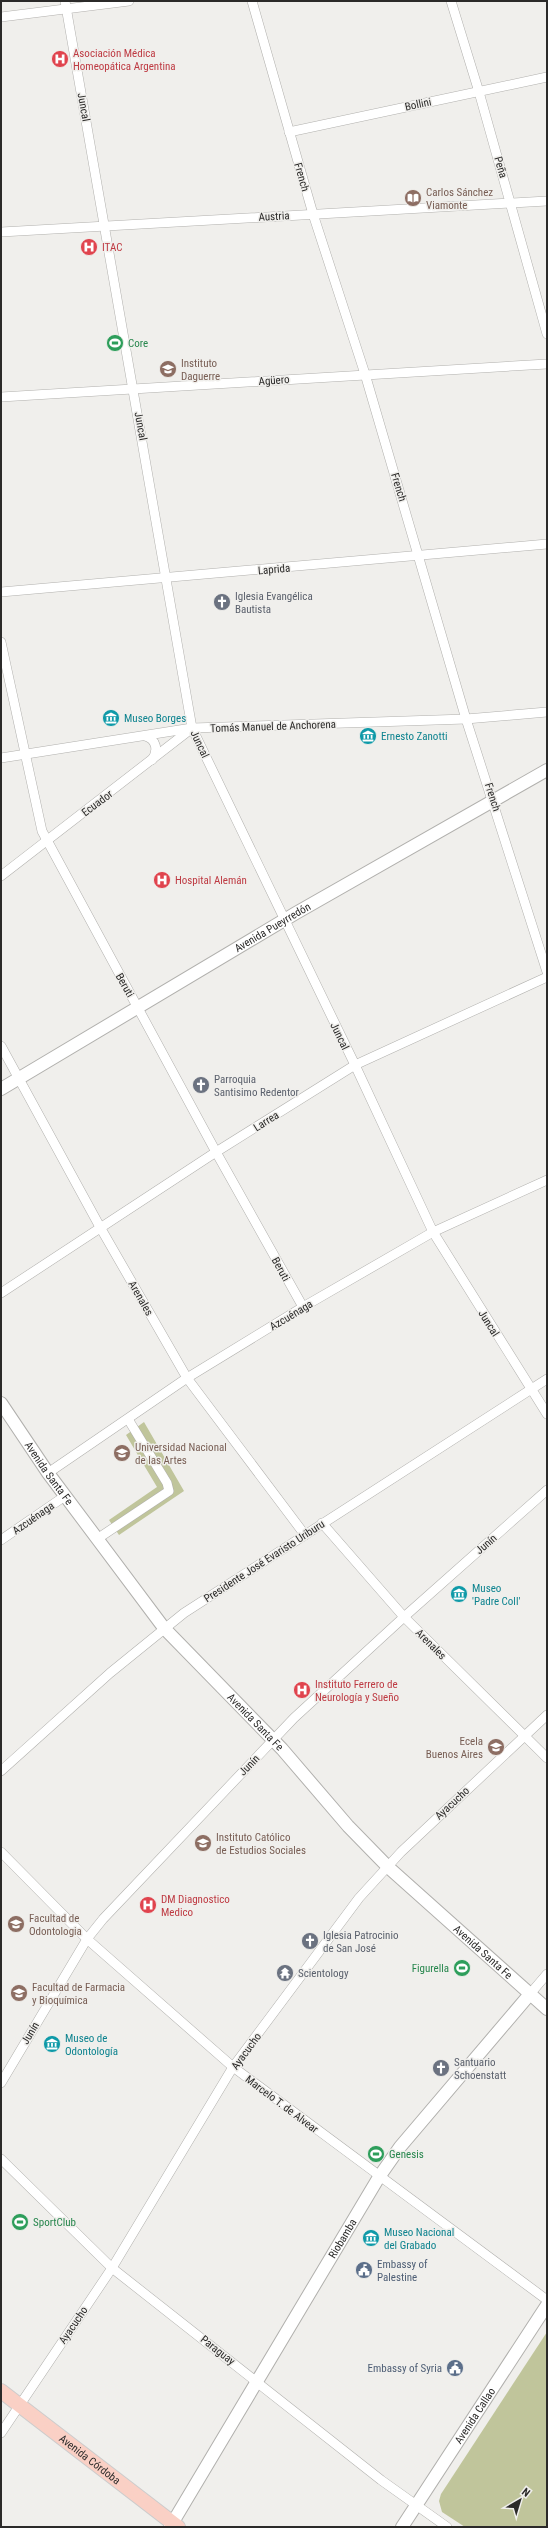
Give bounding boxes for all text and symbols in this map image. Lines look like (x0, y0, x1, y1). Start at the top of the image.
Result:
place label: Asociación Médica Homeopática Argentina (73, 47, 176, 73)
hospital icon: Asociación Médica Homeopática Argentina (50, 49, 70, 69)
street label: Juncal (75, 92, 92, 122)
street label: Bollini (404, 95, 433, 114)
street label: Peña (491, 155, 510, 179)
street label: French (291, 161, 312, 193)
place label: Carlos Sánchez Viamonte (426, 186, 493, 212)
library icon: Carlos Sánchez Viamonte (403, 188, 423, 208)
street label: Austria (258, 209, 290, 224)
hospital icon: ITAC (79, 237, 99, 257)
place label: ITAC (102, 241, 122, 254)
sports icon: Core (105, 333, 125, 353)
place label: Core (128, 337, 148, 350)
place label: Instituto Daguerre (181, 357, 220, 383)
school or university icon: Instituto Daguerre (158, 359, 178, 379)
street label: Agüero (258, 373, 290, 388)
street label: Juncal (132, 411, 149, 441)
street label: French (388, 471, 409, 503)
street label: Laprida (257, 562, 291, 577)
place label: Iglesia Evangélica Bautista (235, 590, 313, 616)
church icon: Iglesia Evangélica Bautista (212, 592, 232, 612)
museum icon: Museo Borges (101, 708, 121, 728)
place label: Museo Borges (124, 712, 186, 725)
street label: Tomás Manuel de Anchorena (210, 718, 336, 735)
museum icon: Ernesto Zanotti (358, 726, 378, 746)
street label: Juncal (188, 728, 212, 760)
place label: Ernesto Zanotti (381, 730, 447, 743)
street label: French (482, 781, 503, 813)
street label: Ecuador (79, 787, 116, 819)
hospital icon: Hospital Alemán (152, 870, 172, 890)
place label: Hospital Alemán (175, 874, 247, 887)
street label: Avenida Pueyrredón (232, 900, 313, 955)
street label: Beruti (113, 971, 137, 1000)
street label: Juncal (327, 1020, 352, 1052)
place label: Parroquia Santisimo Redentor (214, 1073, 300, 1099)
church icon: Parroquia Santisimo Redentor (191, 1075, 211, 1095)
street label: Larrea (251, 1109, 281, 1134)
street label: Beruti (269, 1255, 292, 1284)
street label: Arenales (125, 1279, 156, 1318)
street label: Azcuénaga (267, 1297, 315, 1333)
street label: Juncal (475, 1308, 502, 1339)
street label: Avenida Santa Fe (22, 1439, 76, 1508)
place label: Universidad Nacional de las Artes (135, 1441, 227, 1467)
school or university icon: Universidad Nacional de las Artes (112, 1443, 132, 1463)
street label: Azcuénaga (10, 1499, 57, 1537)
street label: Presidente José Evaristo Uriburu (202, 1518, 327, 1605)
street label: Junín (473, 1532, 500, 1557)
place label: Museo 'Padre Coll' (472, 1582, 520, 1608)
museum icon: Museo 'Padre Coll' (449, 1584, 469, 1604)
street label: Arenales (413, 1626, 449, 1662)
place label: Instituto Ferrero de Neurología y Sueño (315, 1678, 400, 1704)
hospital icon: Instituto Ferrero de Neurología y Sueño (292, 1680, 312, 1700)
street label: Avenida Santa Fe (224, 1691, 286, 1753)
place label: Ecela Buenos Aires (426, 1735, 483, 1761)
school or university icon: Ecela Buenos Aires (486, 1737, 506, 1757)
street label: Junín (236, 1752, 262, 1778)
street label: Ayacucho (432, 1784, 473, 1823)
place label: Instituto Católico de Estudios Sociales (216, 1831, 306, 1857)
school or university icon: Instituto Católico de Estudios Sociales (193, 1833, 213, 1853)
place label: DM Diagnostico Medico (161, 1893, 230, 1919)
hospital icon: DM Diagnostico Medico (138, 1895, 158, 1915)
place label: Facultad de Odontologia (29, 1912, 82, 1938)
school or university icon: Facultad de Odontologia (6, 1914, 26, 1934)
street label: Avenida Santa Fe (450, 1922, 515, 1982)
place label: Iglesia Patrocinio de San José (323, 1929, 399, 1955)
church icon: Iglesia Patrocinio de San José (300, 1931, 320, 1951)
sports icon: Figurella (452, 1958, 472, 1978)
place label: Figurella (412, 1962, 449, 1975)
temple icon: Scientology (275, 1963, 295, 1983)
place label: Scientology (298, 1967, 349, 1980)
place label: Facultad de Farmacia y Bioquímica (32, 1981, 125, 2007)
school or university icon: Facultad de Farmacia y Bioquímica (9, 1983, 29, 2003)
street label: Junín (19, 2020, 42, 2047)
street label: Ayacucho (229, 2030, 264, 2072)
place label: Museo de Odontología (65, 2032, 118, 2058)
museum icon: Museo de Odontología (42, 2034, 62, 2054)
place label: Santuario Schoenstatt (454, 2056, 506, 2082)
church icon: Santuario Schoenstatt (431, 2058, 451, 2078)
street label: Marcelo T. de Alvear (243, 2073, 321, 2136)
sports icon: Genesis (366, 2144, 386, 2164)
place label: Genesis (389, 2148, 424, 2161)
sports icon: SportClub (10, 2212, 30, 2232)
place label: SportClub (33, 2216, 76, 2229)
street label: Riobamba (326, 2217, 359, 2261)
place label: Museo Nacional del Grabado (384, 2226, 454, 2252)
museum icon: Museo Nacional del Grabado (361, 2228, 381, 2248)
place label: Embassy of Palestine (377, 2258, 428, 2284)
public building icon: Embassy of Palestine (354, 2260, 374, 2280)
street label: Ayacucho (56, 2304, 91, 2346)
street label: Paraguay (198, 2333, 238, 2368)
public building icon: Embassy of Syria (445, 2358, 465, 2378)
place label: Embassy of Syria (367, 2362, 442, 2375)
street label: Avenida Callao (452, 2385, 498, 2446)
street label: Avenida Córdoba (56, 2432, 123, 2487)
north arrow (500, 2480, 540, 2520)
text: N (519, 2485, 533, 2500)

